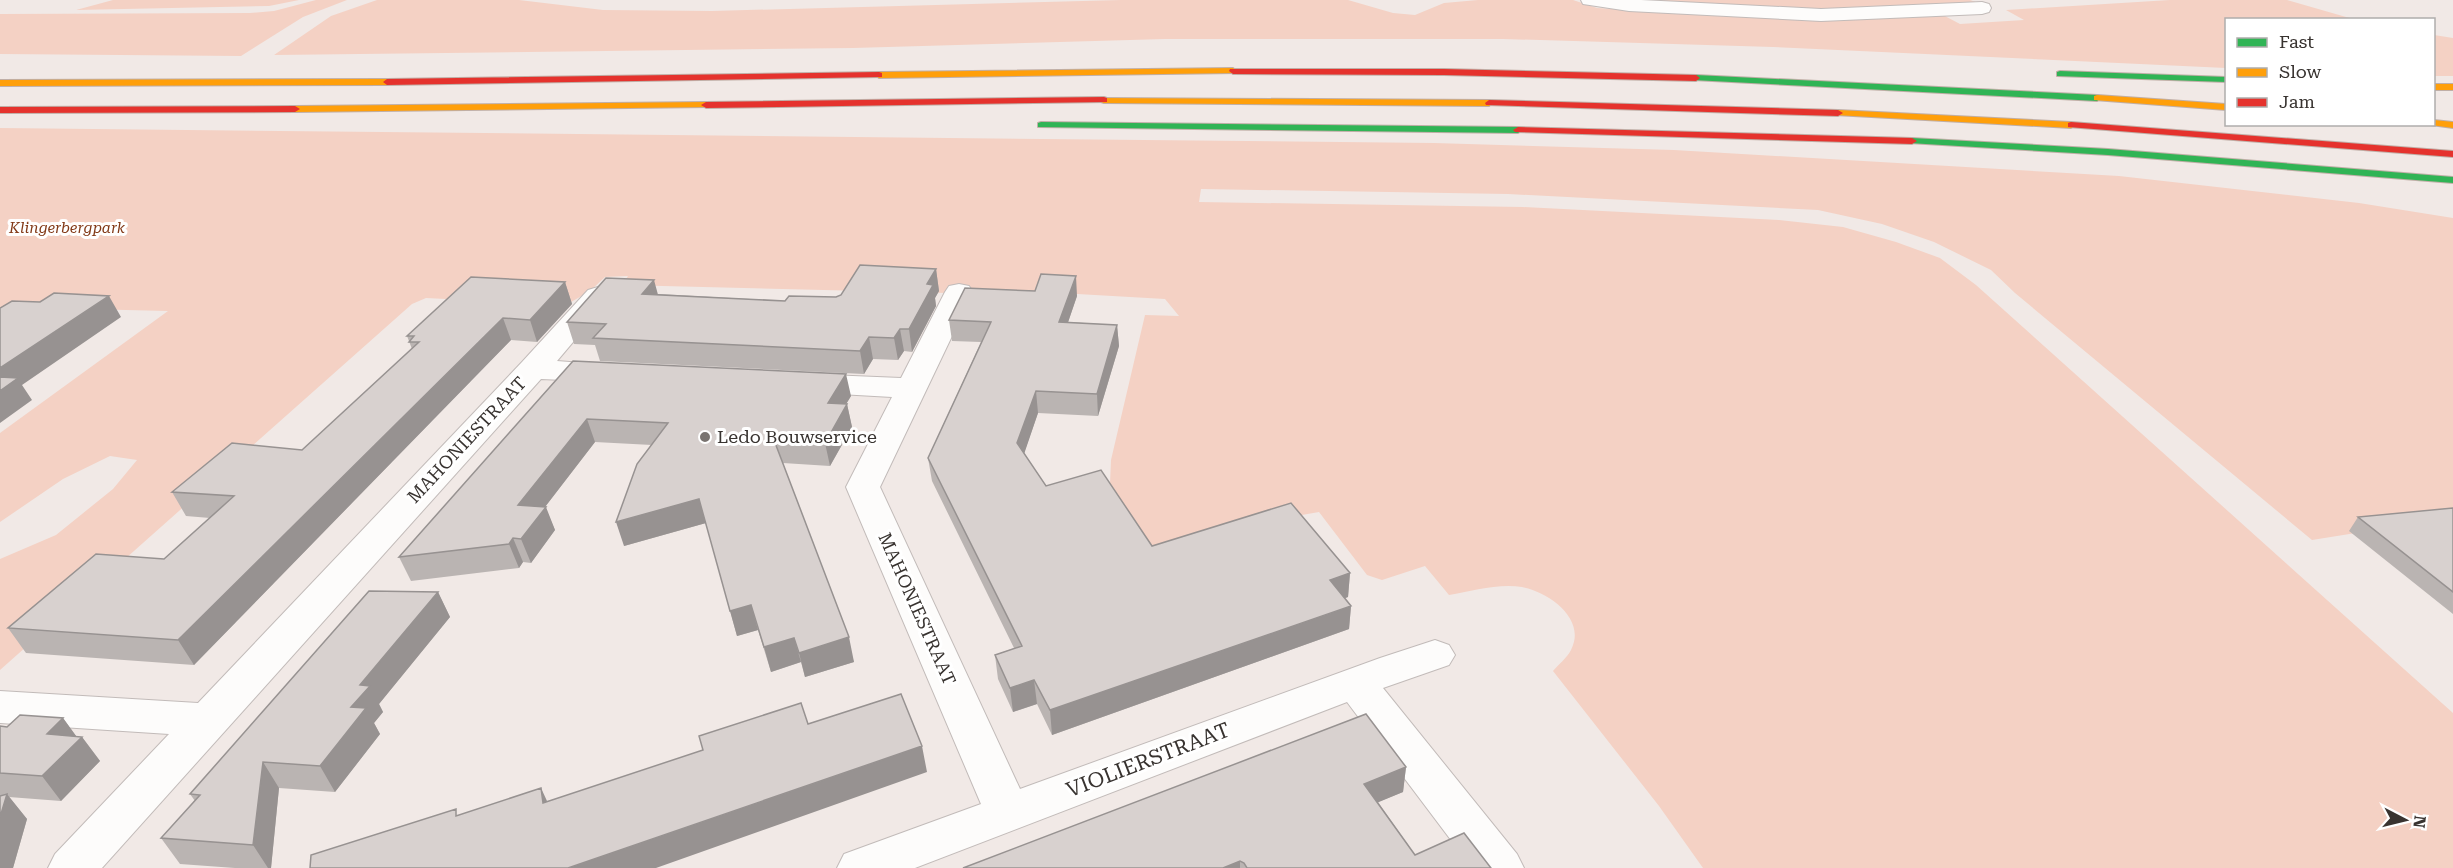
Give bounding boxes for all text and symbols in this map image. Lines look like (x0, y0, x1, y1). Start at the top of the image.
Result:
legend (2225, 18, 2435, 126)
text: Fast (2279, 31, 2314, 52)
text: Slow (2279, 61, 2321, 82)
text: Jam (2279, 91, 2315, 112)
park label: Klingerbergpark (8, 219, 126, 237)
street label: MAHONIESTRAAT (403, 372, 530, 507)
place label: Ledo Bouwservice (717, 426, 877, 447)
marker: Ledo Bouwservice (698, 430, 712, 444)
street label: MAHONIESTRAAT (874, 529, 961, 688)
street label: VIOLIERSTRAAT (1063, 718, 1233, 802)
north arrow (2375, 790, 2435, 850)
text: N (2409, 814, 2430, 829)

